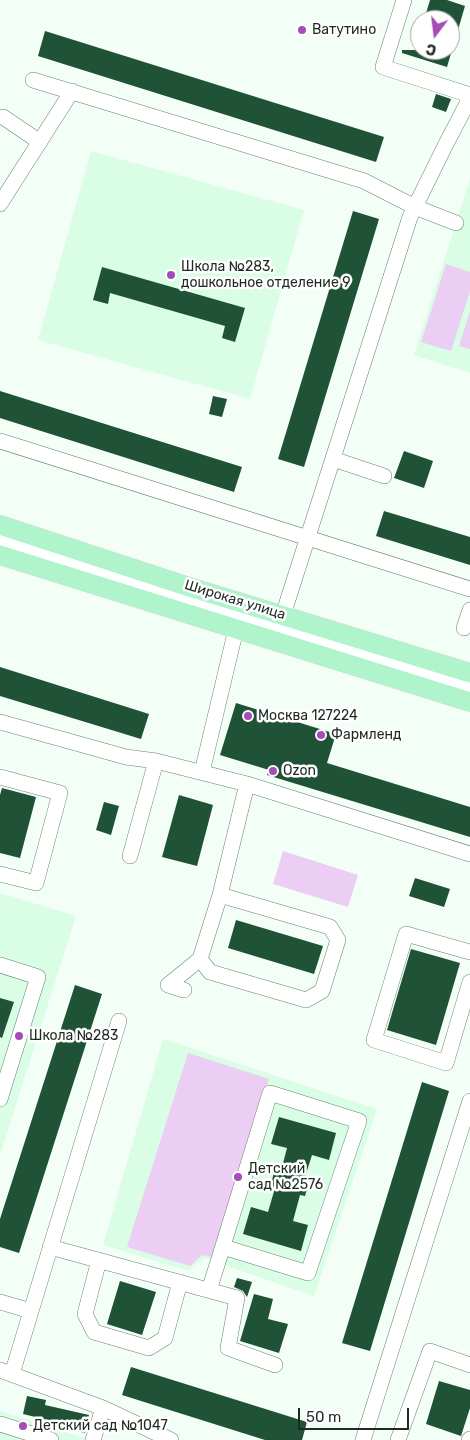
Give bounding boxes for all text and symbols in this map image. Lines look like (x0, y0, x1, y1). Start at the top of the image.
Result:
north arrow (410, 10, 460, 60)
place label: Ватутино (312, 22, 376, 38)
marker: Ватутино (296, 24, 308, 36)
text: С (424, 40, 438, 58)
place label: Школа №283, дошкольное отделение 9 (181, 259, 350, 292)
marker: Школа №283, дошкольное отделение 9 (165, 269, 177, 281)
street label: Широкая улица (182, 577, 288, 623)
place label: Москва 127224 (258, 708, 358, 724)
marker: Москва 127224 (242, 710, 254, 722)
place label: Фармленд (331, 727, 401, 743)
marker: Фармленд (315, 729, 327, 741)
place label: Ozon (283, 763, 316, 779)
marker: Ozon (267, 765, 279, 777)
place label: Школа №283 (29, 1028, 118, 1044)
marker: Школа №283 (13, 1030, 25, 1042)
place label: Детский сад №2576 (248, 1161, 323, 1194)
marker: Детский сад №2576 (232, 1171, 244, 1183)
scale bar (300, 1398, 411, 1430)
text: 50 m (306, 1408, 341, 1426)
place label: Детский сад №1047 (33, 1418, 168, 1434)
marker: Детский сад №1047 (17, 1420, 29, 1432)

